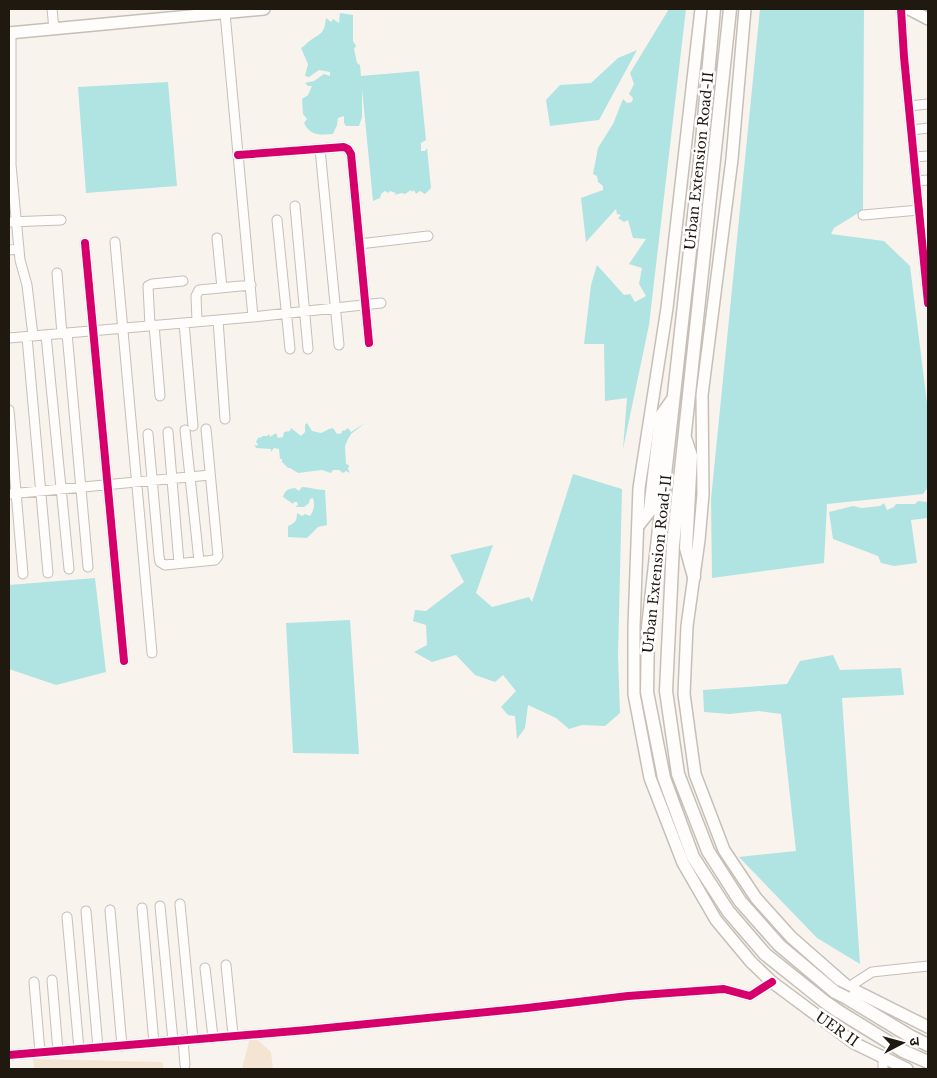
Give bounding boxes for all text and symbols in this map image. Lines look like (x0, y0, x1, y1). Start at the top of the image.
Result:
street label: Urban Extension Road-II (681, 71, 717, 251)
street label: Urban Extension Road-II (639, 474, 675, 654)
street label: UER II (812, 1008, 862, 1050)
north arrow (877, 1018, 927, 1068)
text: उ (906, 1037, 924, 1047)

